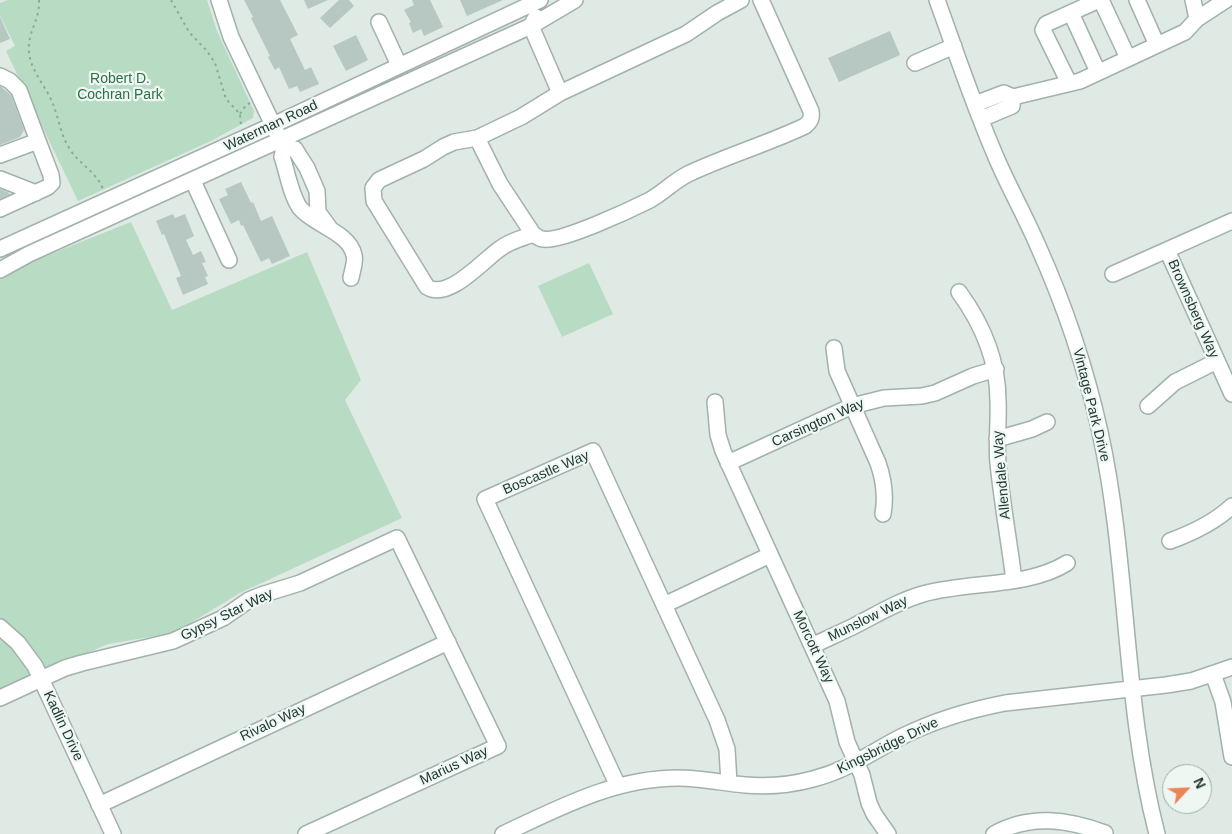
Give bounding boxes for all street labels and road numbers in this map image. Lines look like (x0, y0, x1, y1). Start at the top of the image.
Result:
street label: Waterman Road (221, 97, 321, 155)
street label: Brownsberg Way (1164, 257, 1222, 361)
street label: Vintage Park Drive (1069, 346, 1113, 464)
street label: Carsington Way (769, 395, 867, 451)
street label: Allendale Way (990, 430, 1014, 520)
street label: Boscastle Way (500, 447, 592, 499)
street label: Gypsy Star Way (178, 585, 276, 645)
street label: Munslow Way (825, 592, 911, 646)
street label: Morcott Way (789, 608, 837, 686)
street label: Kadlin Drive (39, 688, 87, 764)
street label: Rivalo Way (238, 701, 308, 745)
street label: Kingsbridge Drive (835, 714, 941, 778)
street label: Marius Way (417, 743, 491, 789)

